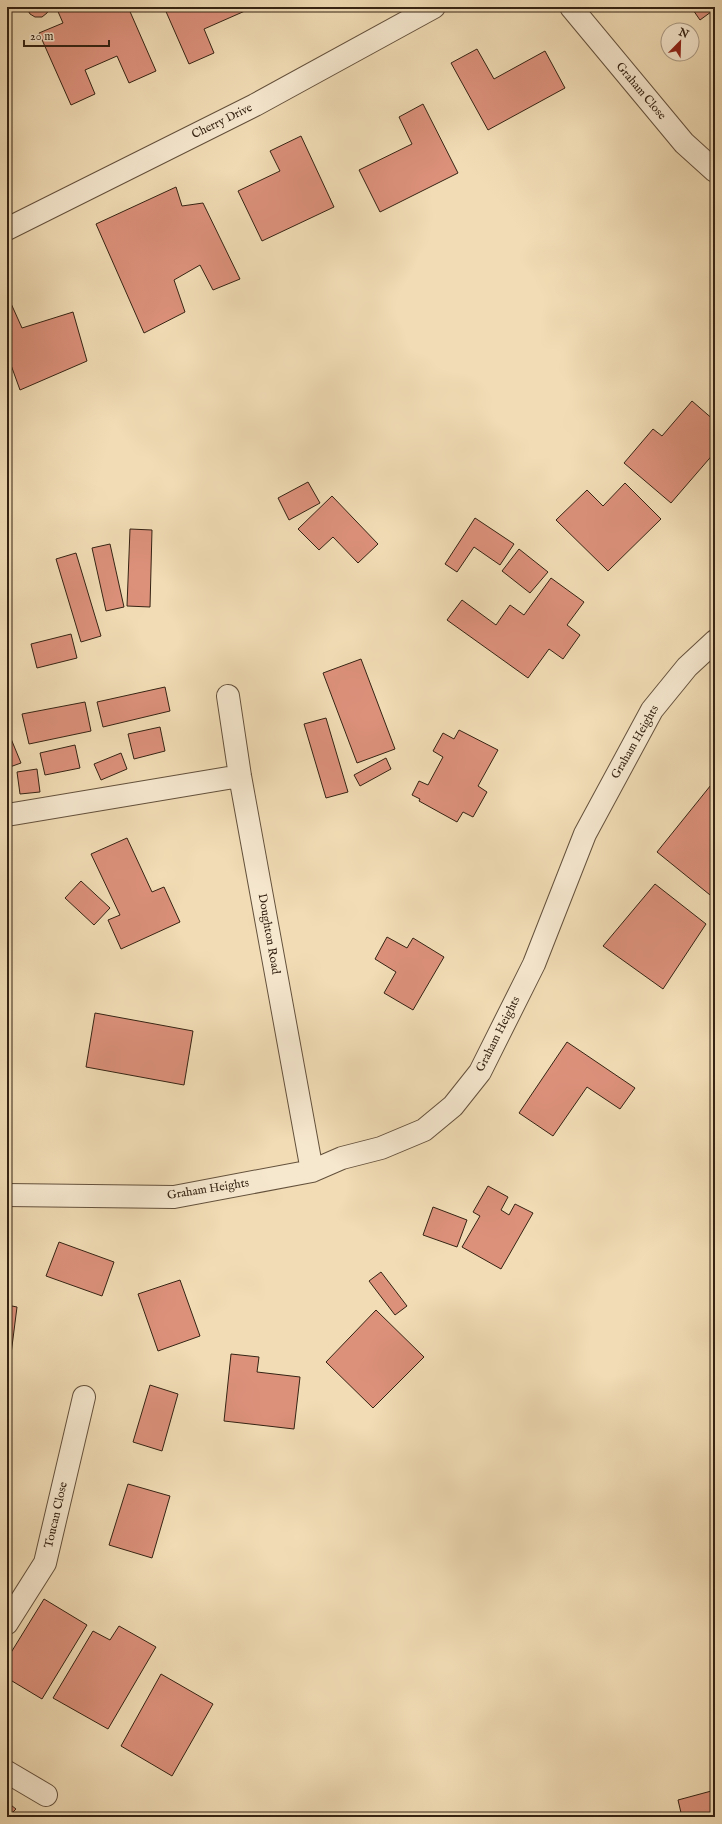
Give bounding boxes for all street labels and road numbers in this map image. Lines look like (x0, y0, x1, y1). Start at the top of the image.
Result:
street label: Graham Close (613, 59, 670, 123)
street label: Cherry Drive (189, 100, 255, 142)
street label: Graham Heights (608, 702, 662, 782)
street label: Doughton Road (255, 892, 284, 976)
street label: Graham Heights (473, 994, 523, 1074)
street label: Graham Heights (166, 1175, 250, 1203)
street label: Toucan Close (41, 1480, 71, 1550)

